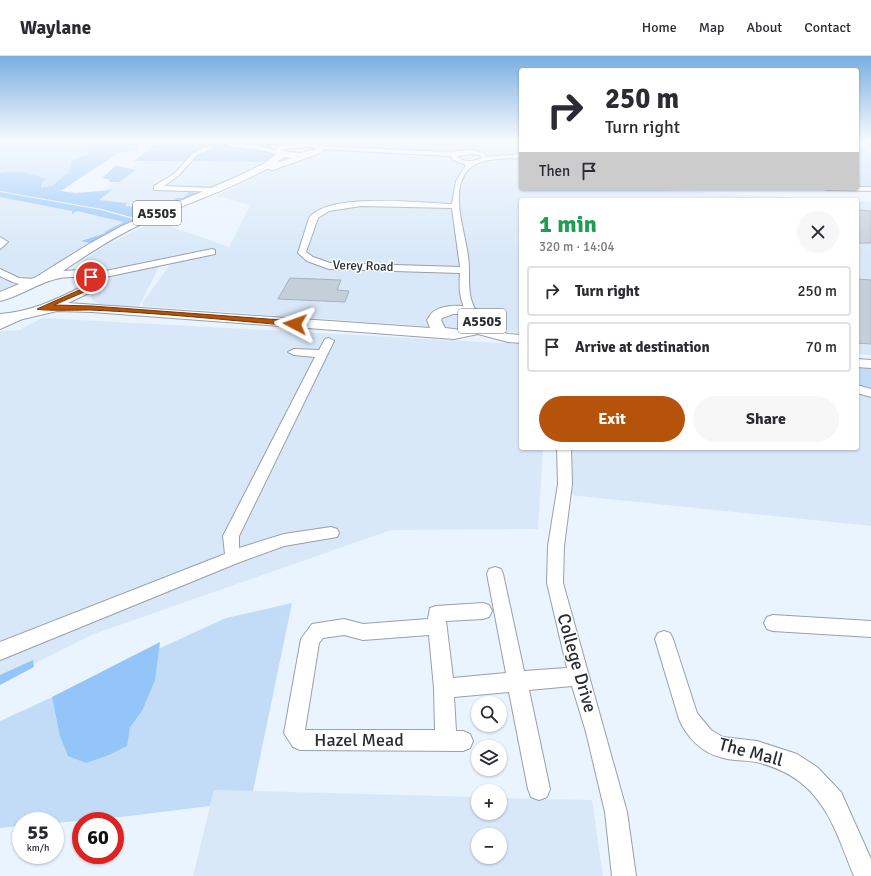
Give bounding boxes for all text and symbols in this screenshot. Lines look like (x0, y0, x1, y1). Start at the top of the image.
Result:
text: Waylane (20, 16, 91, 40)
text: Home (642, 19, 677, 36)
text: Map (699, 19, 724, 36)
text: About (746, 19, 782, 36)
text: Contact (804, 19, 851, 36)
text: 250 m (605, 82, 679, 116)
icon: right (539, 84, 591, 136)
text: Turn right (605, 116, 680, 138)
icon: arrive (578, 160, 600, 182)
text: Then (539, 162, 570, 180)
road number: A5505 (133, 201, 181, 225)
text: 1 min (539, 209, 597, 239)
button: close (797, 211, 839, 253)
text: 320 m · 14:04 (539, 239, 615, 255)
street label: Verey Road (332, 257, 394, 275)
pin (74, 260, 108, 294)
icon: arrive (80, 266, 102, 288)
icon: right (541, 280, 563, 302)
text: Turn right (575, 282, 640, 300)
text: 250 m (797, 282, 837, 300)
position arrow (274, 303, 316, 345)
road number: A5505 (458, 309, 506, 333)
icon: arrive (541, 336, 563, 358)
text: Arrive at destination (575, 338, 710, 356)
text: 70 m (806, 338, 837, 356)
button: Exit (539, 396, 685, 442)
button: Share (693, 396, 839, 442)
street label: College Drive (552, 611, 602, 715)
map controls (471, 696, 507, 864)
button: search (471, 696, 507, 732)
street label: Hazel Mead (314, 729, 404, 751)
street label: The Mall (716, 733, 786, 771)
button: layers (471, 740, 507, 776)
button: + (471, 784, 507, 820)
speed limit sign: 60 (72, 812, 124, 864)
text: 55 (27, 820, 49, 845)
button: − (471, 828, 507, 864)
text: km/h (27, 842, 49, 854)

